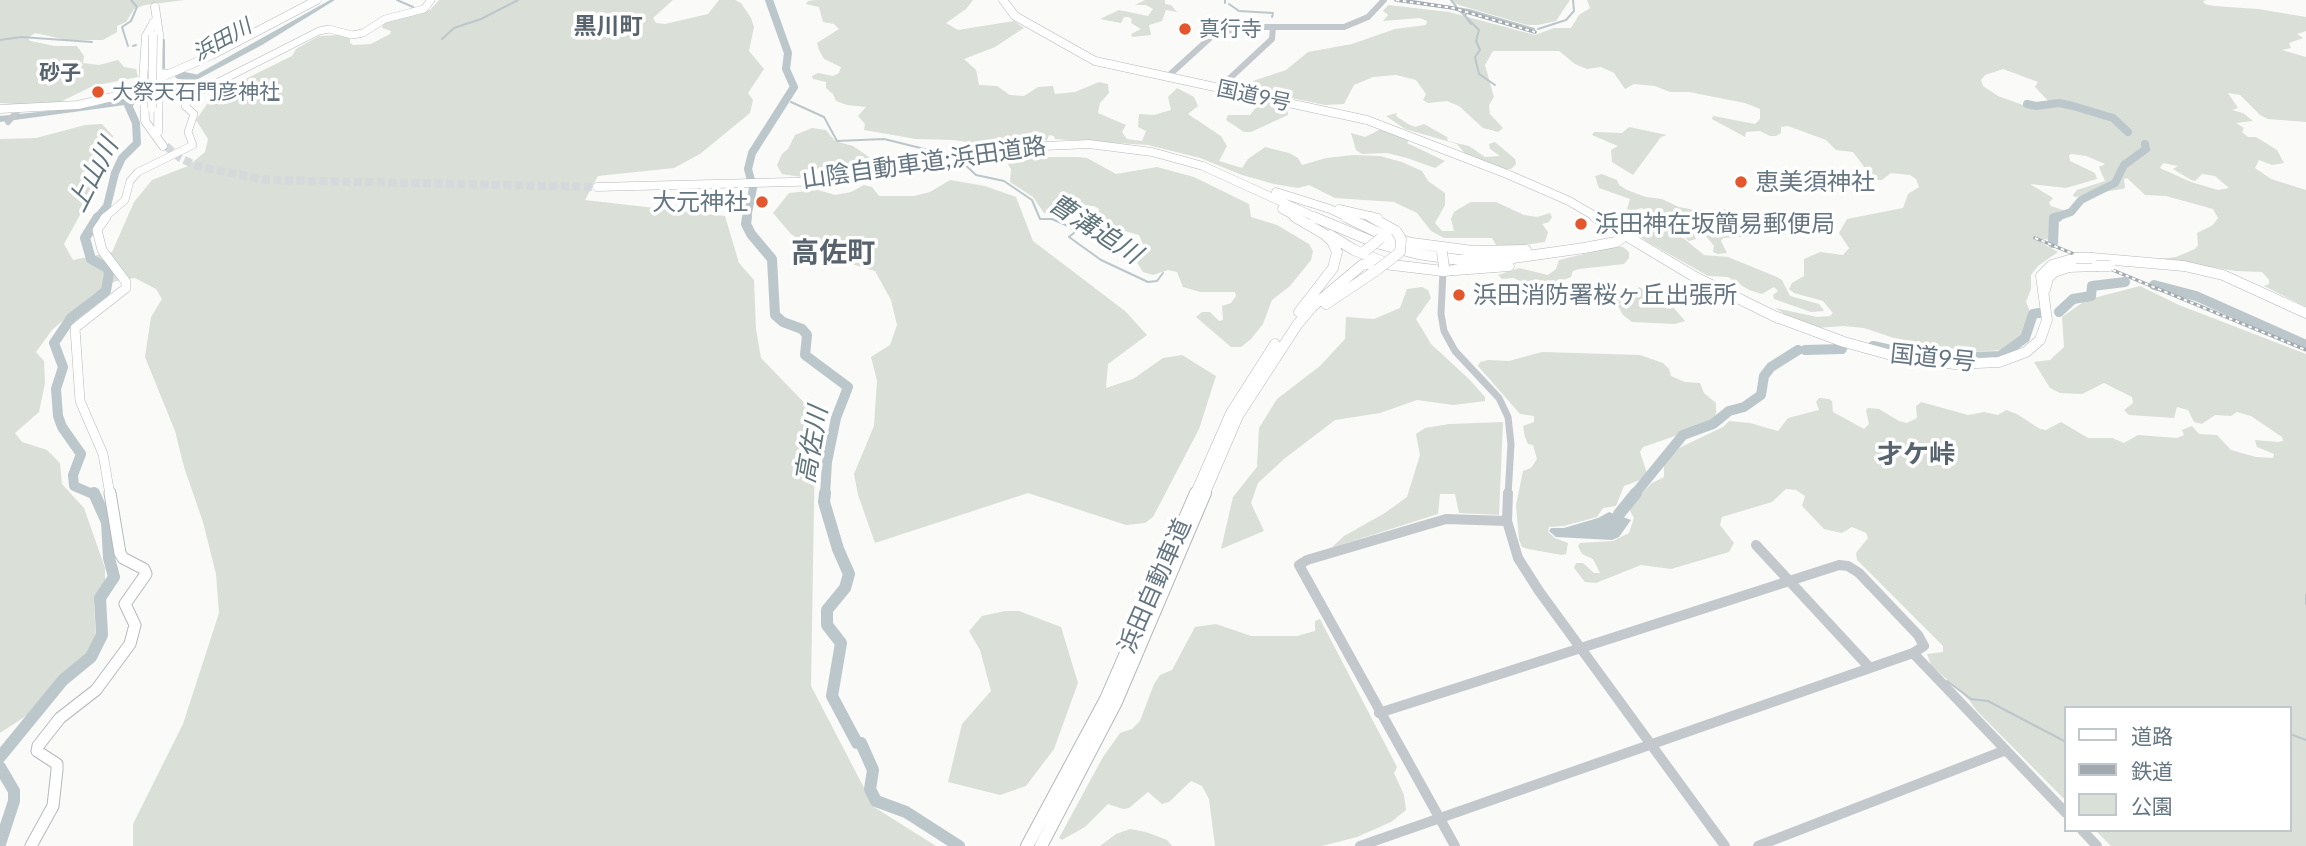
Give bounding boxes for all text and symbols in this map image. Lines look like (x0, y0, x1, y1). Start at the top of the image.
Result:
district label: 黒川町 (574, 13, 642, 41)
water label: 浜田川 (188, 14, 256, 66)
place label: 真行寺 (1199, 16, 1262, 42)
marker: 真行寺 (1177, 21, 1193, 37)
district label: 砂子 (39, 60, 81, 86)
street label: 国道9号 (1215, 76, 1293, 116)
place label: 大祭天石門彦神社 (112, 79, 280, 105)
marker: 大祭天石門彦神社 (90, 84, 106, 100)
street label: 山陰自動車道;浜田道路 (800, 132, 1048, 194)
water label: 上山川 (61, 133, 125, 217)
place label: 恵美須神社 (1755, 168, 1875, 196)
marker: 恵美須神社 (1733, 174, 1749, 190)
place label: 大元神社 (652, 188, 748, 216)
water label: 曹溝追川 (1043, 188, 1147, 270)
marker: 大元神社 (754, 194, 770, 210)
place label: 浜田神在坂簡易郵便局 (1595, 210, 1835, 238)
marker: 浜田神在坂簡易郵便局 (1573, 216, 1589, 232)
district label: 高佐町 (791, 236, 875, 270)
place label: 浜田消防署桜ヶ丘出張所 (1473, 281, 1737, 309)
marker: 浜田消防署桜ヶ丘出張所 (1451, 287, 1467, 303)
street label: 国道9号 (1889, 339, 1977, 377)
water label: 高佐川 (790, 404, 834, 486)
district label: 才ケ峠 (1877, 439, 1955, 471)
street label: 浜田自動車道 (1113, 514, 1197, 658)
legend (2064, 706, 2292, 832)
text: 道路 (2131, 723, 2173, 748)
text: 鉄道 (2131, 758, 2173, 783)
text: 公園 (2131, 793, 2173, 818)

